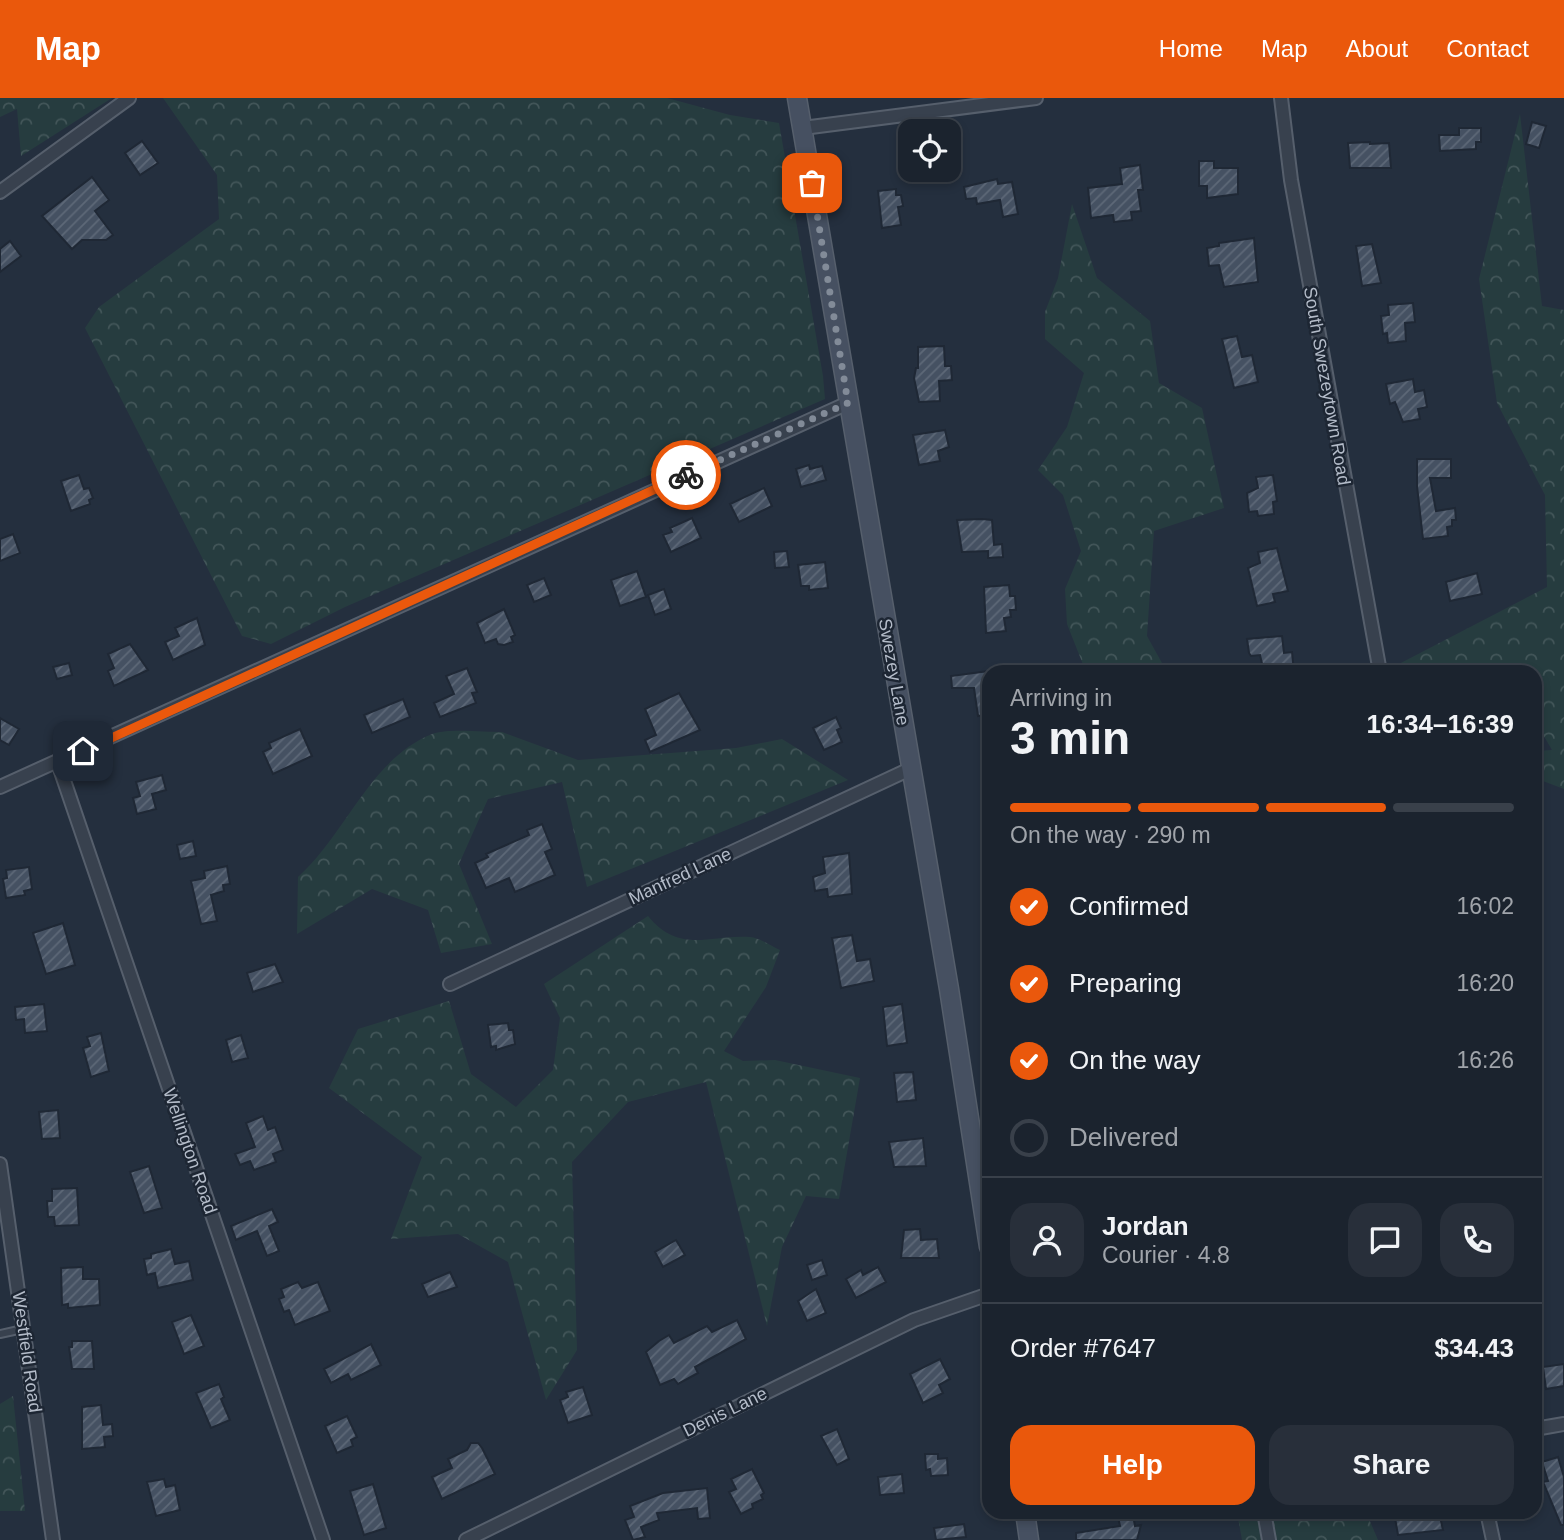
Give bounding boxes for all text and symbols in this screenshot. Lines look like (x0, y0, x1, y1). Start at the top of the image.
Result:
text: Map (35, 30, 101, 67)
text: Home (1159, 35, 1223, 62)
text: Map (1261, 35, 1308, 62)
text: About (1346, 35, 1408, 62)
text: Contact (1446, 35, 1529, 62)
map controls (898, 119, 961, 182)
button: locate (898, 119, 961, 182)
pin (782, 153, 842, 213)
icon: bag (793, 164, 831, 202)
street label: South Swezeytown Road (1300, 285, 1354, 487)
courier (651, 440, 721, 510)
icon: bike (667, 456, 705, 494)
street label: Swezey Lane (875, 617, 913, 727)
text: Arriving in (1010, 685, 1112, 711)
text: 16:34–16:39 (1367, 709, 1514, 739)
text: 3 min (1010, 712, 1130, 764)
pin (53, 721, 113, 781)
icon: home (64, 732, 102, 770)
text: On the way · 290 m (1010, 822, 1211, 848)
street label: Manfred Lane (625, 843, 735, 909)
icon: check (1010, 888, 1048, 926)
text: Confirmed (1069, 891, 1189, 921)
text: 16:02 (1456, 893, 1514, 919)
icon: check (1010, 965, 1048, 1003)
text: Preparing (1069, 968, 1182, 998)
text: 16:20 (1456, 970, 1514, 996)
icon: check (1010, 1042, 1048, 1080)
text: On the way (1069, 1045, 1201, 1075)
text: 16:26 (1456, 1047, 1514, 1073)
street label: Wellington Road (159, 1085, 221, 1217)
text: Delivered (1069, 1122, 1179, 1152)
button: person (1010, 1203, 1084, 1277)
button: chat (1348, 1203, 1422, 1277)
button: phone (1440, 1203, 1514, 1277)
text: Jordan (1102, 1211, 1189, 1241)
text: Courier · 4.8 (1102, 1242, 1230, 1268)
street label: Westfield Road (9, 1290, 45, 1414)
text: Order #7647 (1010, 1333, 1156, 1363)
text: $34.43 (1434, 1333, 1514, 1363)
street label: Denis Lane (680, 1383, 770, 1441)
button: Help (1010, 1425, 1255, 1505)
button: Share (1269, 1425, 1514, 1505)

